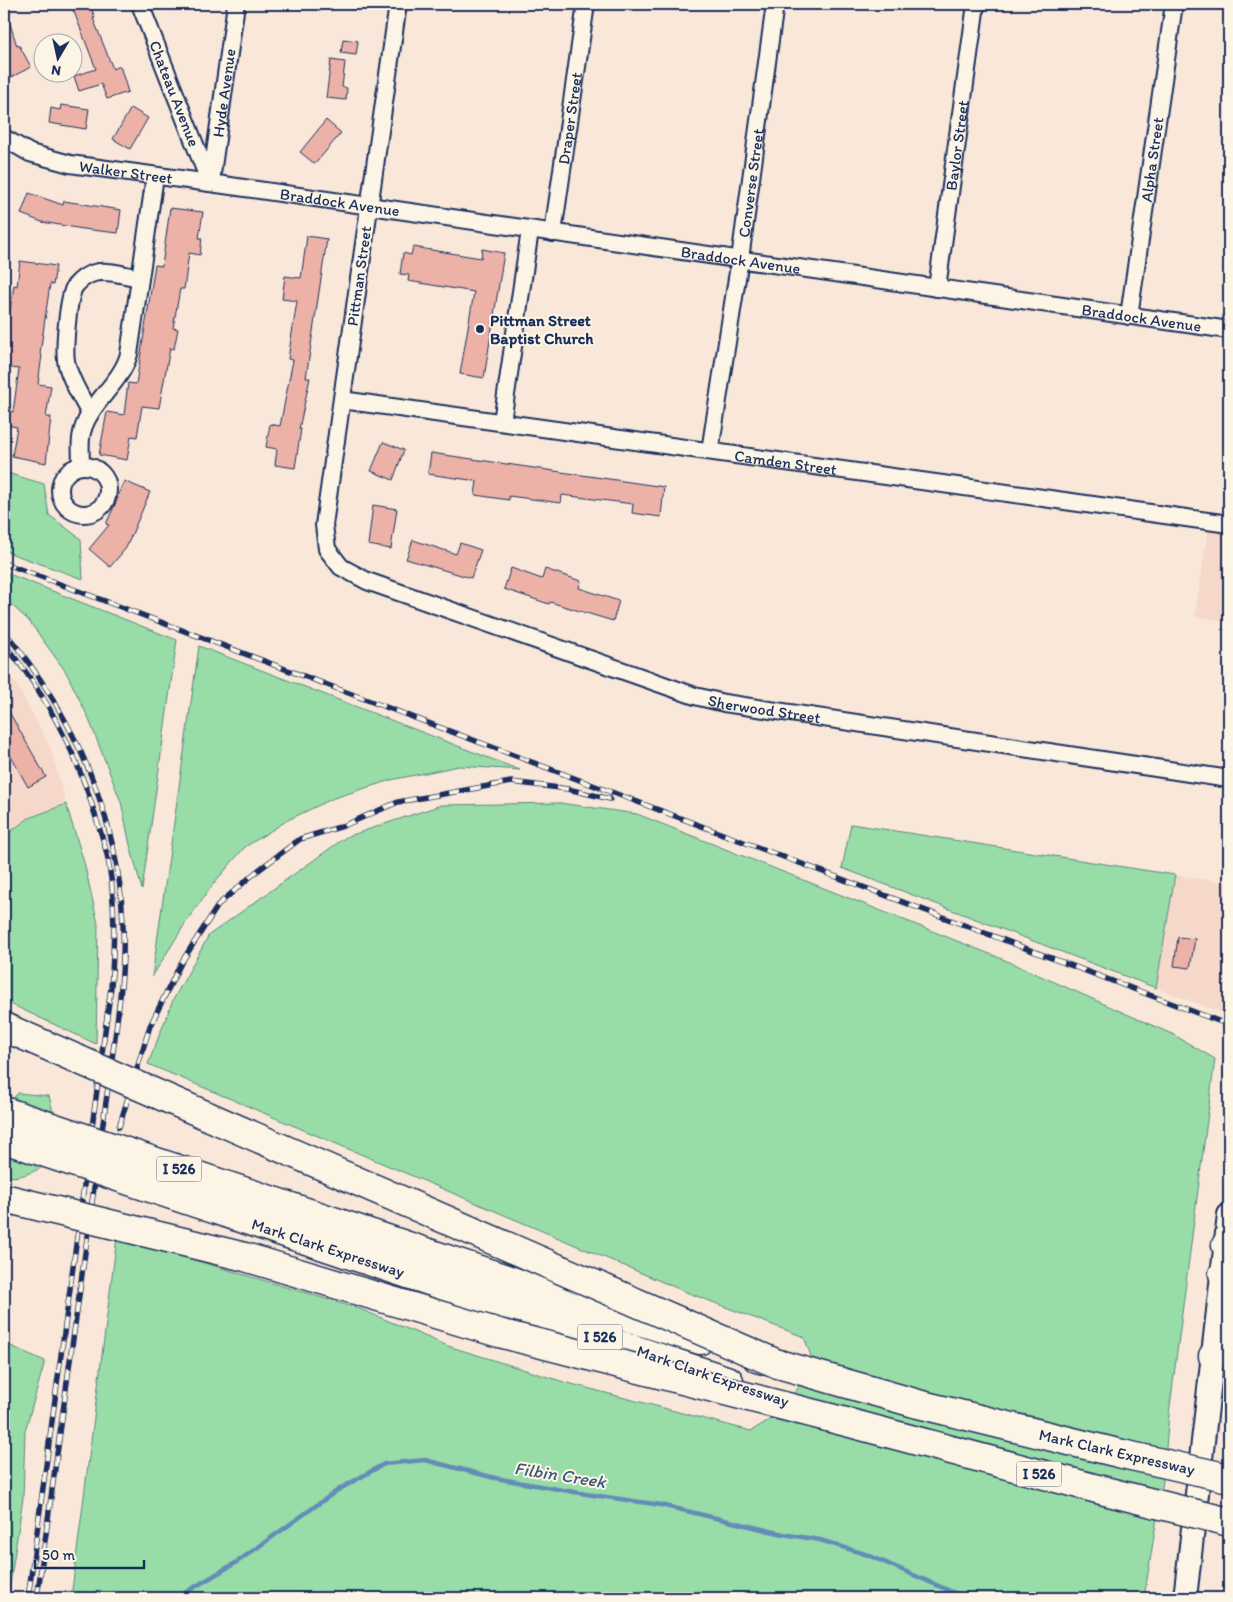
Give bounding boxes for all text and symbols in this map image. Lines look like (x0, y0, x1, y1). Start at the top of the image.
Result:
north arrow (32, 32, 82, 82)
street label: Chateau Avenue (146, 38, 204, 149)
street label: Hyde Avenue (208, 47, 239, 138)
text: N (50, 61, 62, 79)
street label: Draper Street (553, 71, 586, 166)
street label: Baylor Street (941, 99, 972, 192)
street label: Alpha Street (1136, 116, 1167, 203)
street label: Converse Street (734, 127, 767, 239)
street label: Walker Street (78, 156, 174, 187)
street label: Braddock Avenue (279, 184, 401, 220)
street label: Pittman Street (343, 225, 375, 327)
street label: Braddock Avenue (680, 242, 802, 278)
street label: Braddock Avenue (1080, 299, 1203, 335)
place label: Pittman Street Baptist Church (490, 311, 594, 349)
marker: Pittman Street Baptist Church (474, 323, 486, 335)
street label: Camden Street (733, 445, 838, 479)
street label: Sherwood Street (706, 690, 822, 727)
road number: I 526 (156, 1156, 202, 1182)
street label: Mark Clark Expressway (249, 1214, 407, 1282)
road number: I 526 (578, 1324, 622, 1350)
street label: Mark Clark Expressway (635, 1341, 792, 1411)
street label: Mark Clark Expressway (1037, 1425, 1197, 1479)
water label: Filbin Creek (513, 1457, 609, 1493)
road number: I 526 (1016, 1462, 1062, 1486)
scale bar (35, 1537, 144, 1569)
text: 50 m (42, 1546, 75, 1564)

